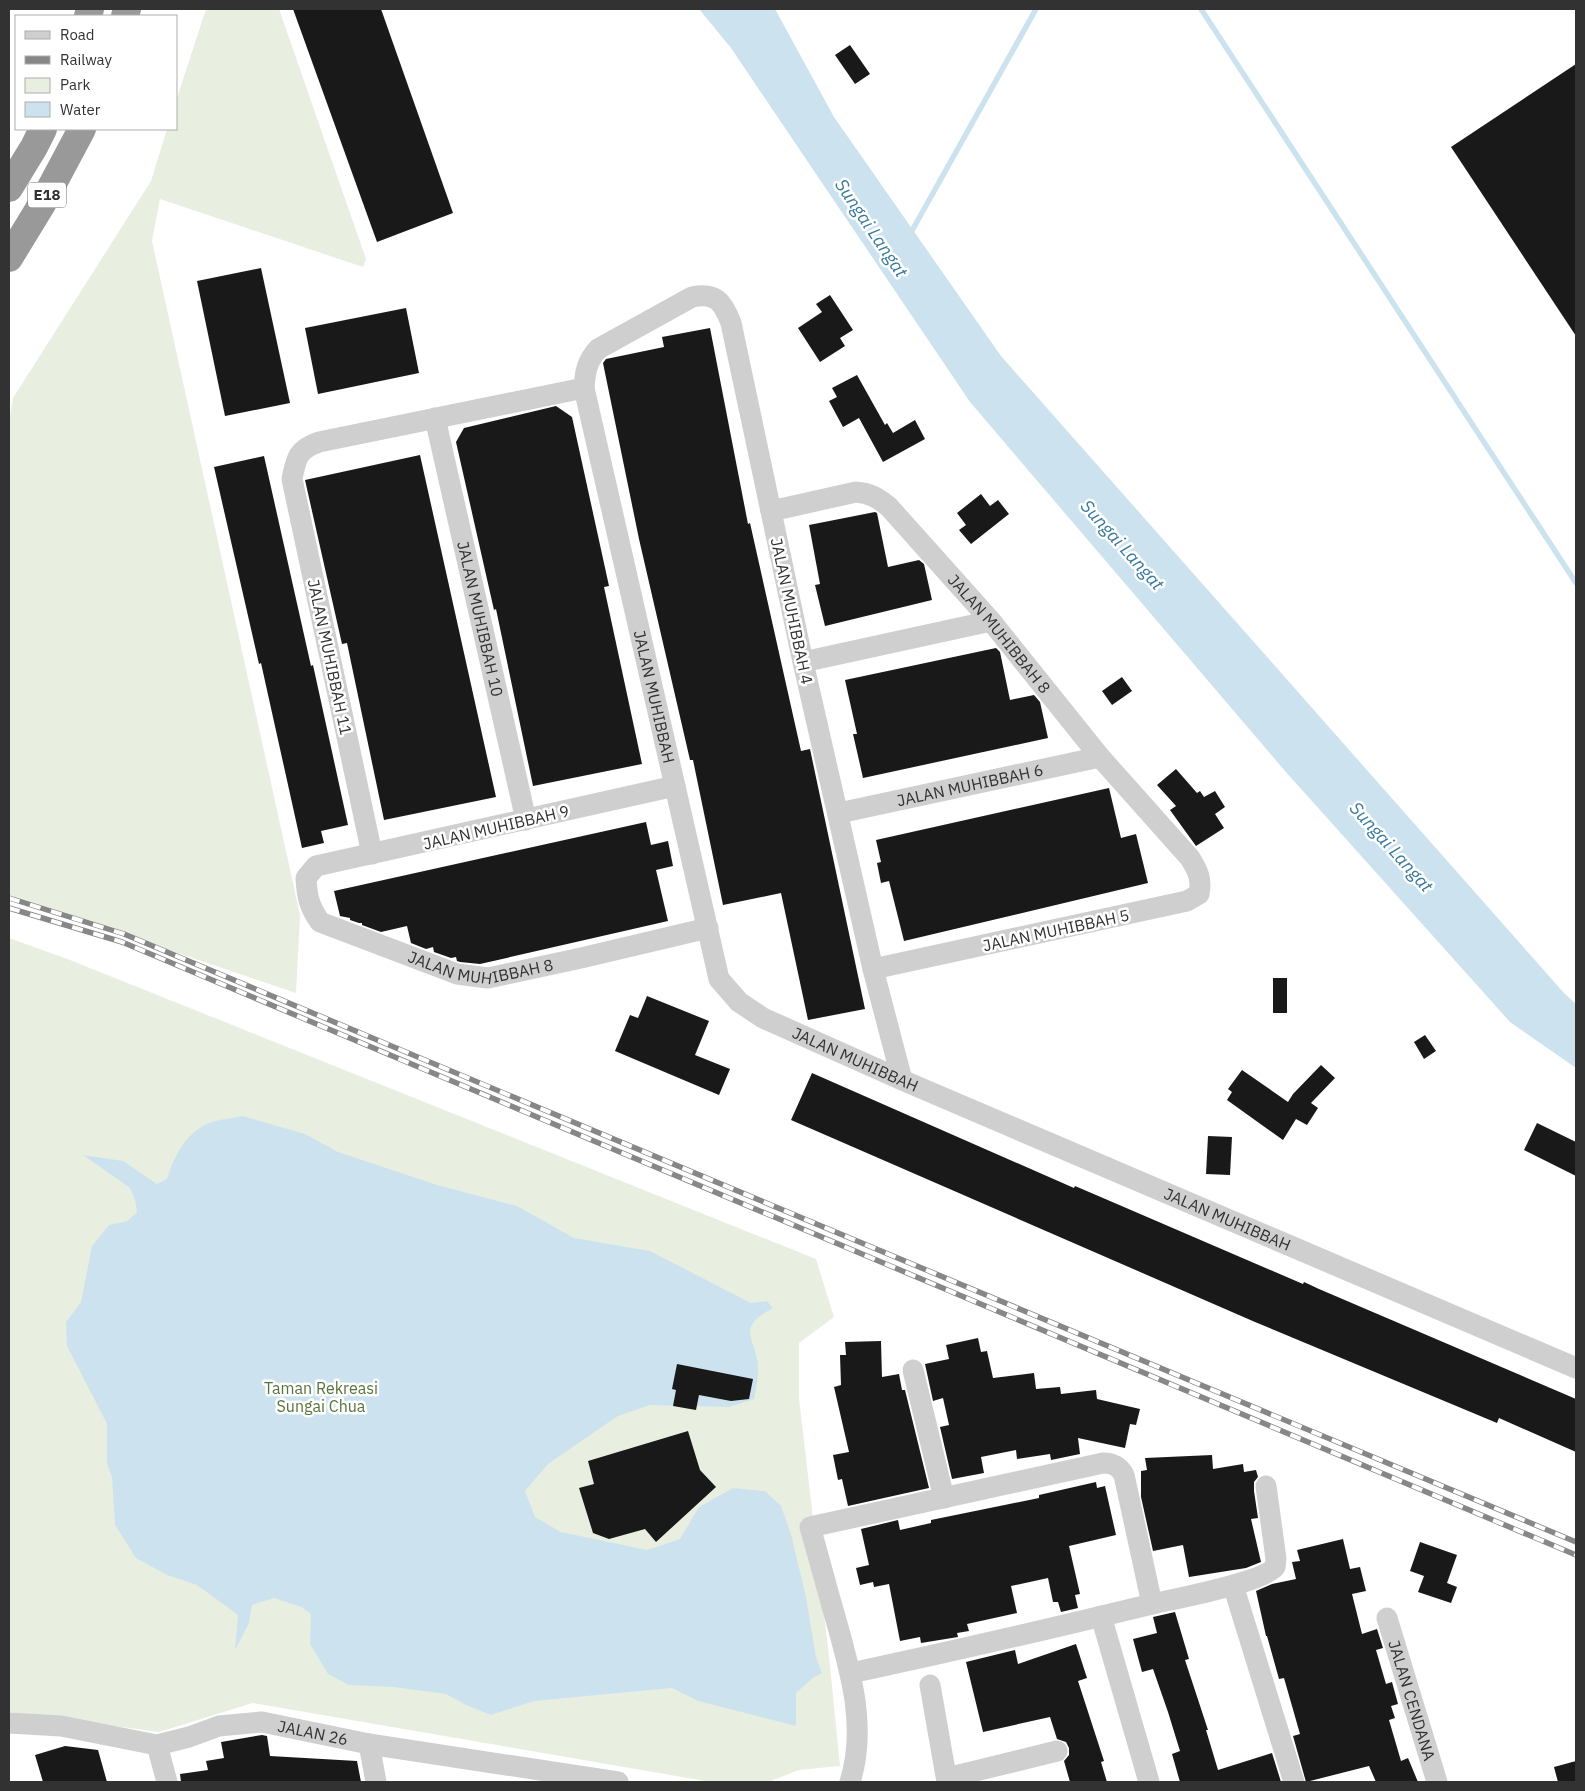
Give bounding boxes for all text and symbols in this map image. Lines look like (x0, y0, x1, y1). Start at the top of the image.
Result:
legend (15, 15, 178, 130)
text: Road (60, 25, 95, 44)
text: Railway (60, 50, 113, 69)
text: Park (60, 75, 90, 94)
text: Water (60, 100, 101, 119)
water label: Sungai Langat (830, 174, 913, 282)
road number: E18 (28, 182, 66, 208)
water label: Sungai Langat (1076, 495, 1170, 596)
street label: JALAN MUHIBBAH 4 (767, 536, 817, 686)
street label: JALAN MUHIBBAH 10 (453, 539, 508, 699)
street label: JALAN MUHIBBAH 8 (944, 570, 1055, 697)
street label: JALAN MUHIBBAH 11 (304, 577, 356, 737)
street label: JALAN MUHIBBAH (630, 628, 679, 765)
street label: JALAN MUHIBBAH 6 (895, 759, 1045, 810)
water label: Sungai Langat (1345, 797, 1439, 898)
street label: JALAN MUHIBBAH 9 (421, 800, 571, 854)
street label: JALAN MUHIBBAH 5 (981, 905, 1131, 955)
street label: JALAN MUHIBBAH 8 (405, 946, 555, 988)
street label: JALAN MUHIBBAH (789, 1022, 922, 1096)
street label: JALAN MUHIBBAH (1161, 1183, 1294, 1255)
park label: Taman Rekreasi Sungai Chua (264, 1378, 378, 1416)
street label: JALAN CENDANA (1384, 1638, 1440, 1763)
street label: JALAN 26 (276, 1715, 350, 1749)

